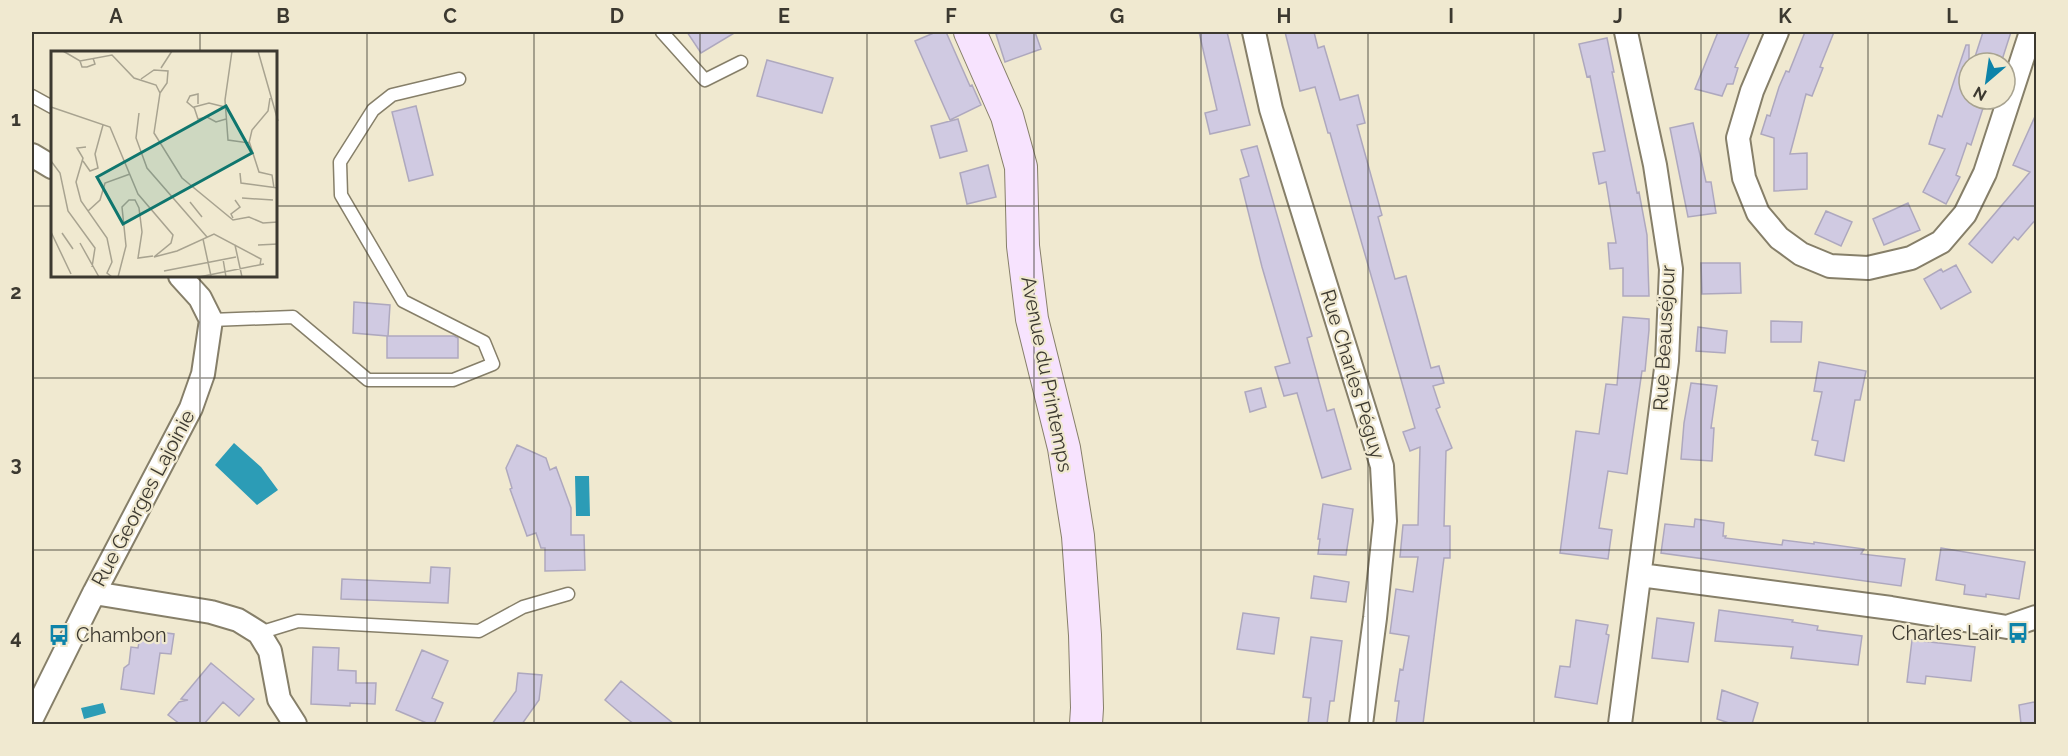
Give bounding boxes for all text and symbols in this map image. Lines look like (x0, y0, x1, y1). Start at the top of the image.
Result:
text: A (109, 4, 123, 28)
text: B (276, 4, 290, 28)
text: C (443, 4, 457, 28)
text: D (610, 4, 624, 28)
text: E (778, 4, 790, 28)
text: F (945, 4, 957, 28)
text: G (1110, 4, 1124, 28)
text: H (1277, 4, 1291, 28)
text: I (1448, 4, 1454, 28)
text: J (1613, 4, 1623, 28)
text: K (1778, 4, 1792, 28)
text: L (1946, 4, 1958, 28)
inset map (51, 51, 278, 278)
north arrow (1957, 51, 2017, 111)
text: N (1970, 82, 1990, 105)
text: 1 (11, 107, 21, 131)
street label: Rue Beauséjour (1648, 264, 1680, 412)
street label: Avenue du Printemps (1016, 274, 1078, 474)
text: 2 (10, 280, 22, 304)
street label: Rue Charles Péguy (1316, 286, 1390, 462)
street label: Rue Georges Lajoinie (86, 405, 200, 590)
text: 3 (10, 452, 22, 476)
place label: Charles Lair (1892, 621, 2001, 645)
bus stop icon: Charles Lair (2006, 621, 2030, 645)
bus stop icon: Chambon (47, 623, 71, 647)
place label: Chambon (76, 623, 167, 647)
text: 4 (10, 625, 22, 649)

